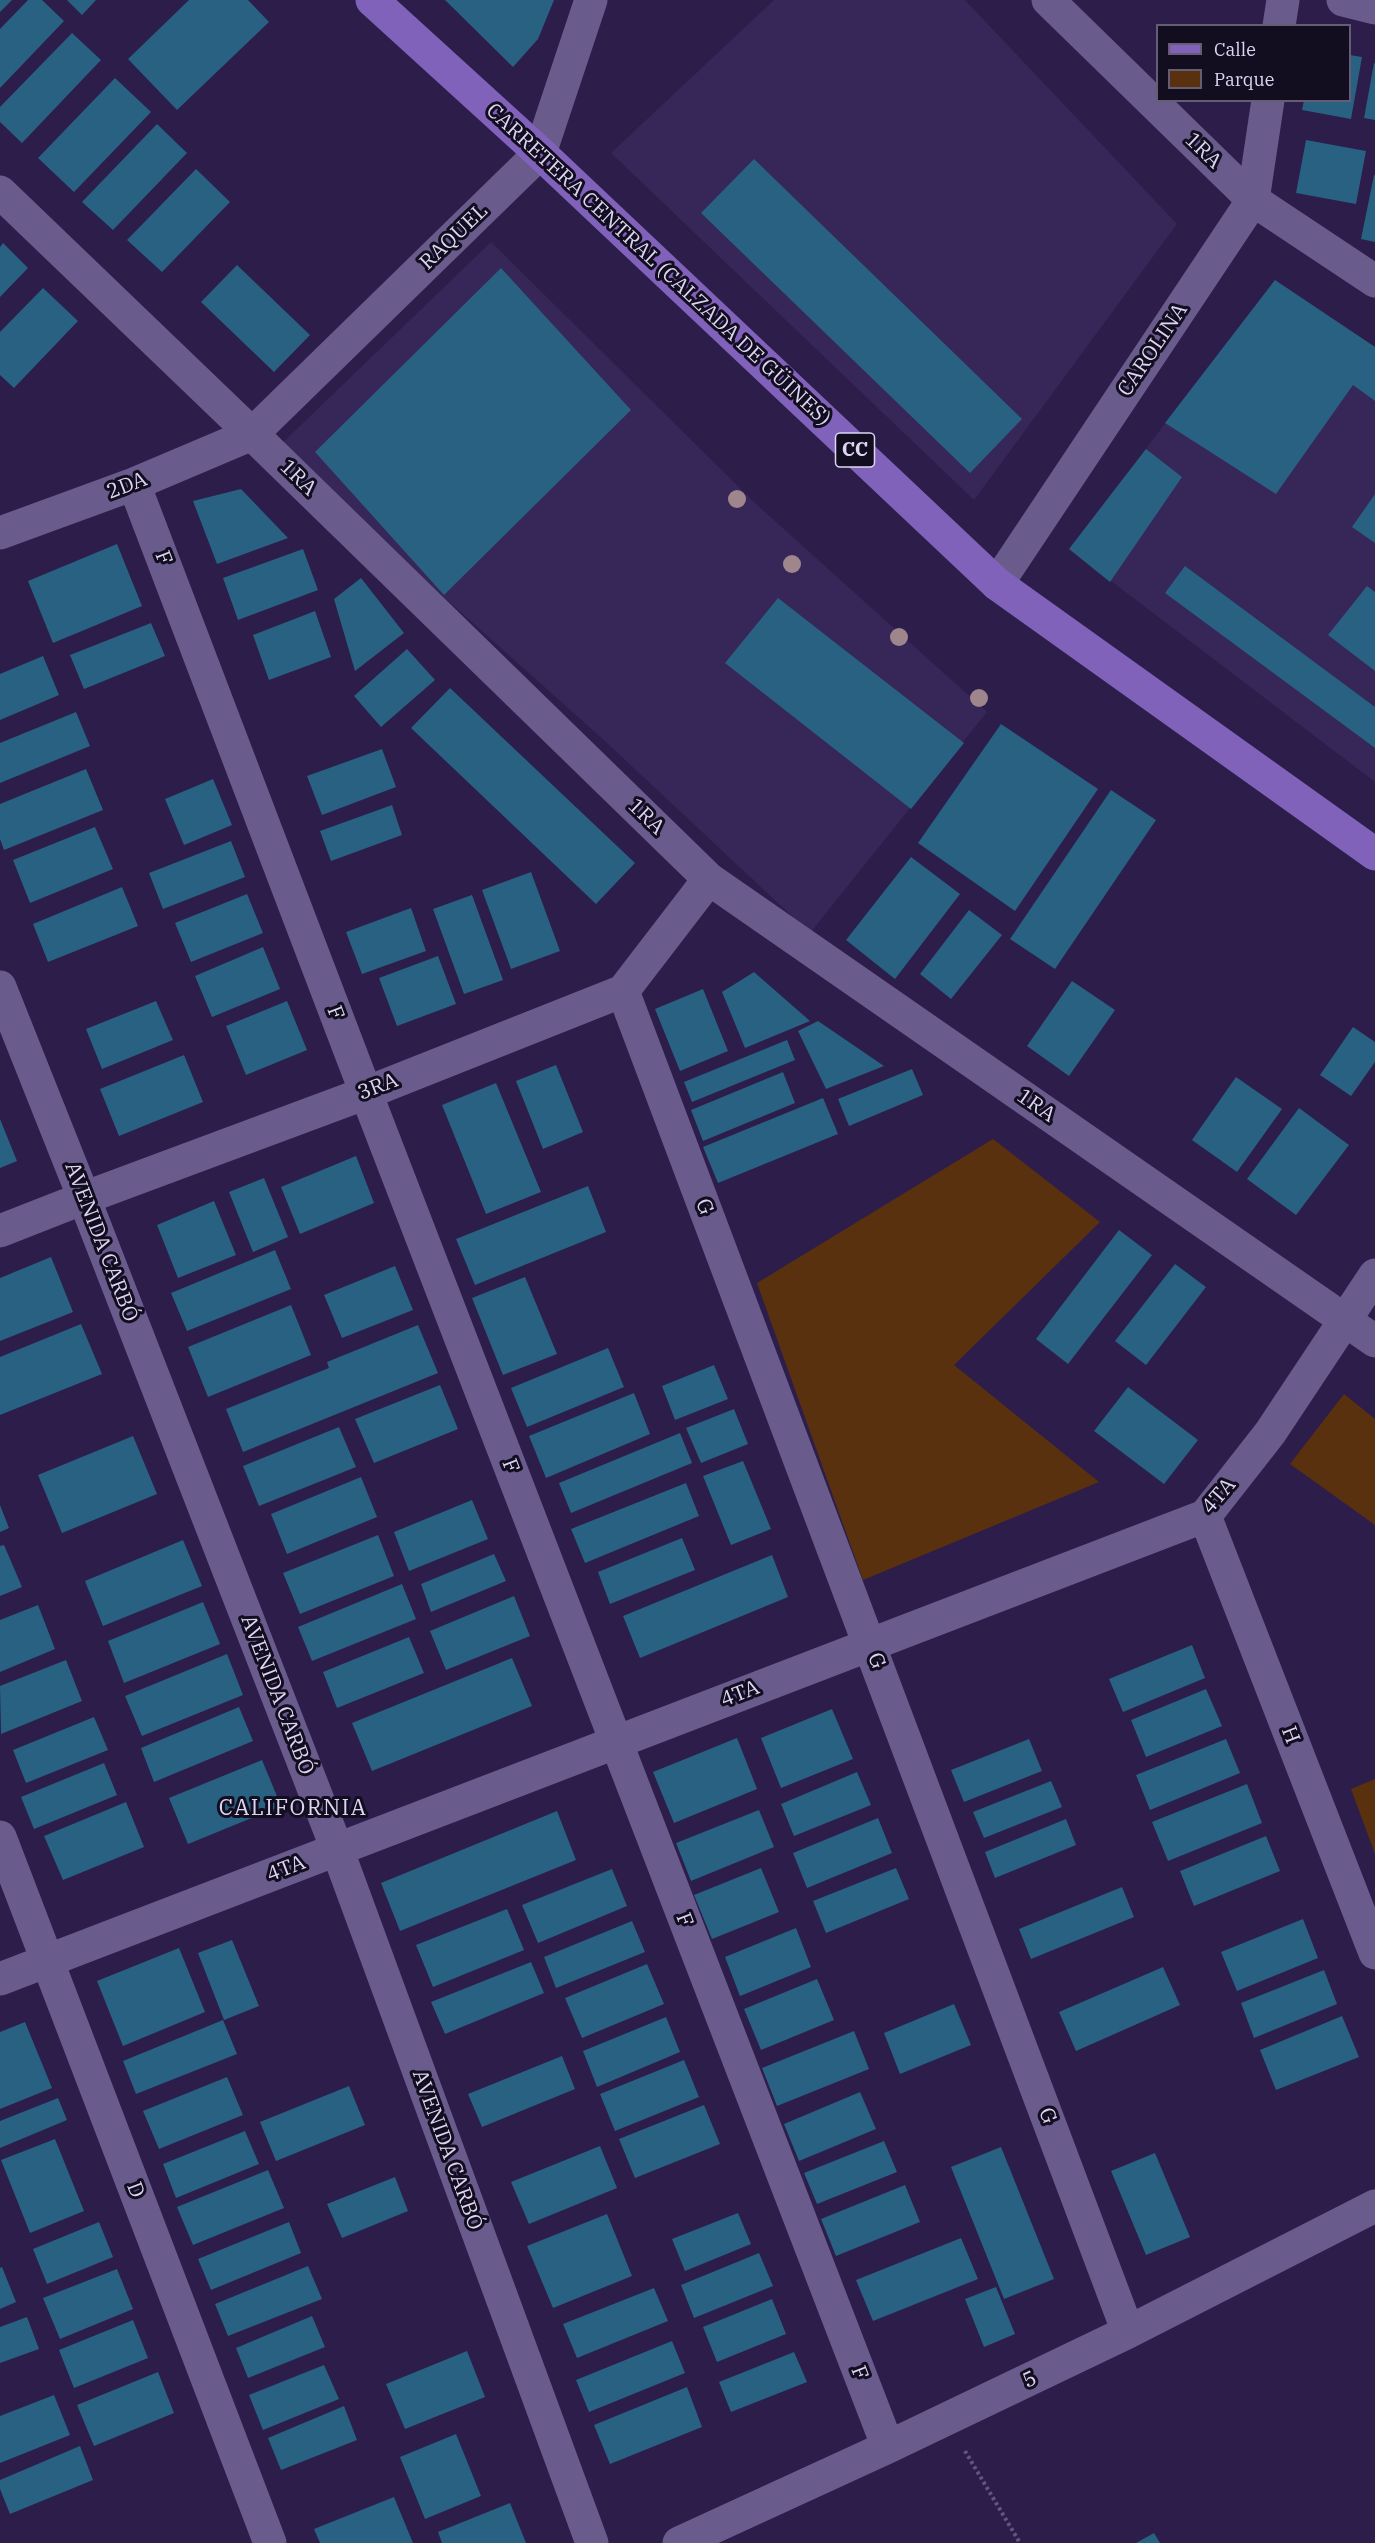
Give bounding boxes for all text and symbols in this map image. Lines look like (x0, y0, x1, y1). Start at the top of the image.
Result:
legend (1156, 24, 1351, 102)
text: Calle (1214, 38, 1256, 61)
text: Parque (1214, 68, 1274, 91)
street label: CARRETERA CENTRAL (CALZADA DE GÜINES) (481, 98, 835, 432)
street label: 1RA (1179, 128, 1227, 174)
street label: RAQUEL (415, 199, 493, 275)
street label: CAROLINA (1113, 299, 1193, 401)
road number: CC (836, 433, 874, 467)
street label: 1RA (274, 455, 322, 501)
street label: 2DA (103, 467, 151, 505)
street label: F (149, 547, 177, 569)
street label: 1RA (622, 794, 670, 840)
street label: F (321, 1002, 349, 1024)
street label: 3RA (354, 1068, 402, 1106)
street label: 1RA (1012, 1084, 1060, 1128)
street label: AVENIDA CARBÓ (59, 1159, 143, 1325)
street label: G (690, 1195, 718, 1219)
street label: F (496, 1455, 524, 1477)
street label: 4TA (1197, 1473, 1241, 1519)
street label: AVENIDA CARBÓ (235, 1612, 319, 1778)
street label: G (862, 1649, 890, 1673)
street label: 4TA (717, 1675, 763, 1713)
street label: H (1275, 1723, 1305, 1747)
district label: CALIFORNIA (219, 1796, 367, 1822)
street label: 4TA (263, 1850, 309, 1888)
street label: F (670, 1909, 698, 1931)
street label: AVENIDA CARBÓ (406, 2066, 488, 2234)
street label: G (1033, 2104, 1061, 2128)
street label: D (121, 2179, 149, 2201)
street label: F (845, 2362, 873, 2384)
street label: 5 (1019, 2366, 1041, 2394)

